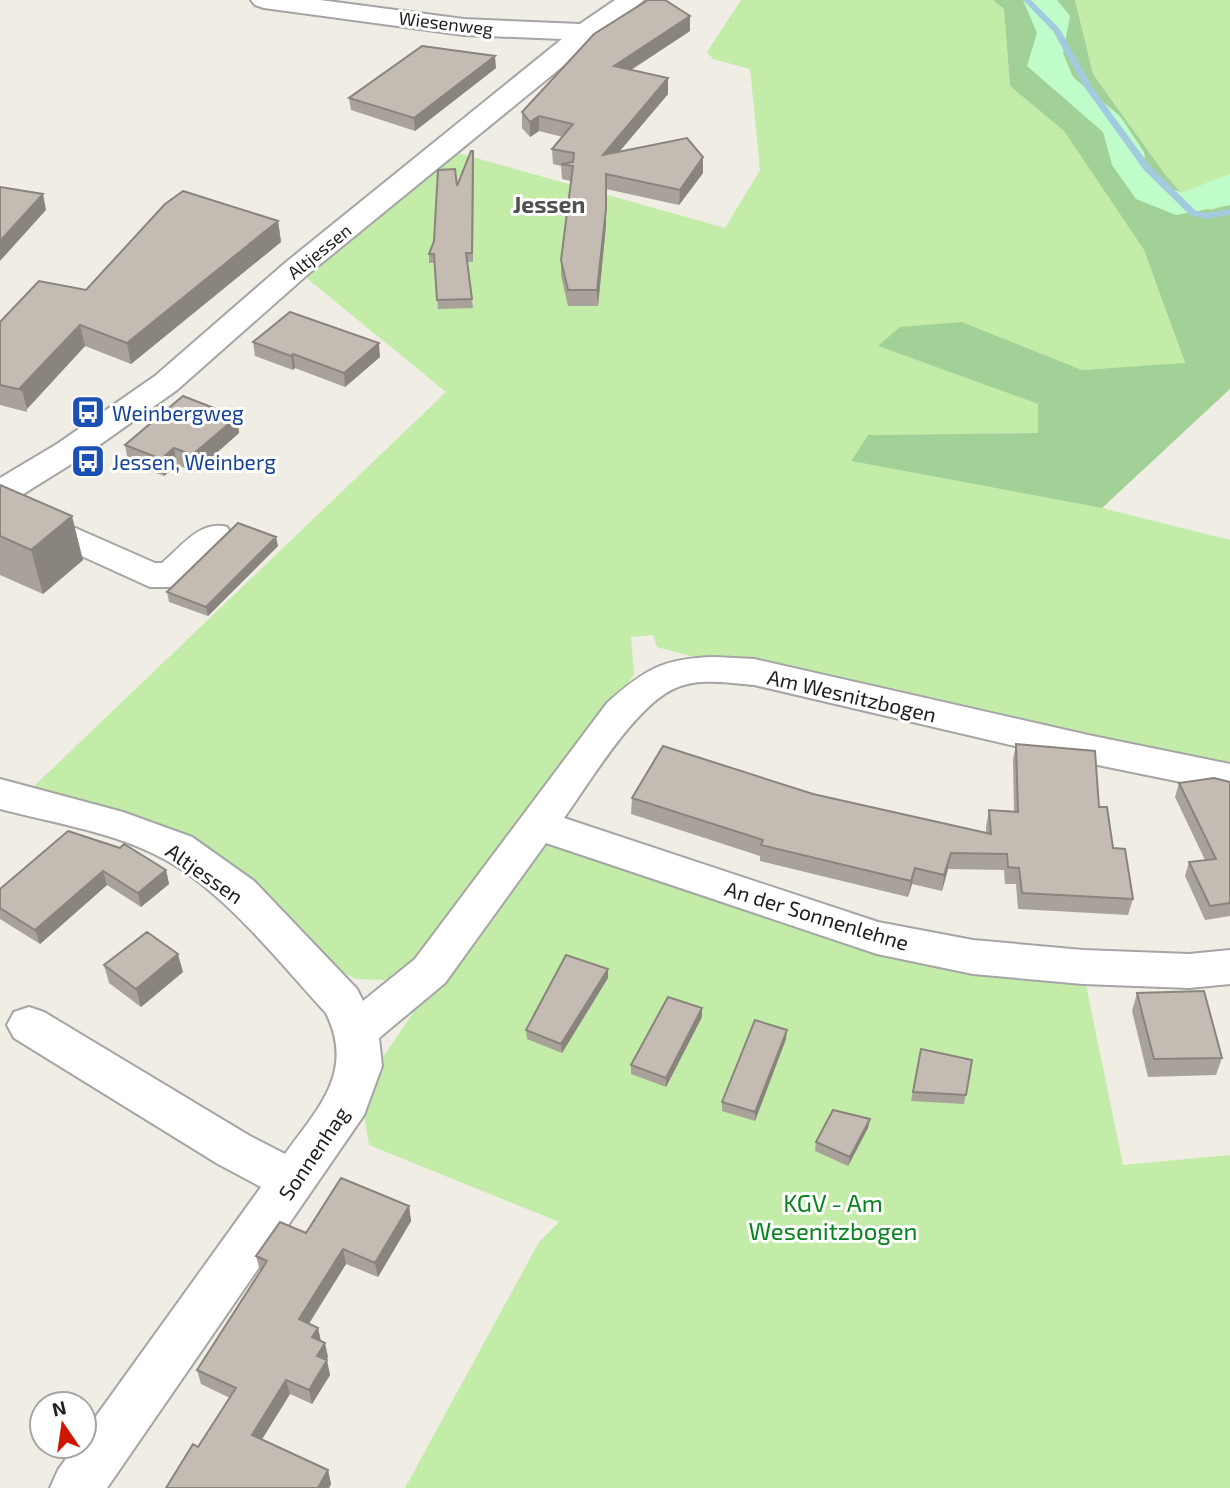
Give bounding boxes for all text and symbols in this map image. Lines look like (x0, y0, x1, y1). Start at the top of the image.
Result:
street label: Wiesenweg (398, 6, 494, 40)
district label: Jessen (513, 190, 585, 218)
street label: Altjessen (283, 219, 355, 283)
bus stop icon: Weinbergweg (69, 393, 107, 431)
place label: Weinbergweg (112, 400, 244, 425)
bus stop icon: Jessen, Weinberg (69, 442, 107, 480)
place label: Jessen, Weinberg (112, 449, 276, 474)
street label: Am Wesnitzbogen (765, 663, 939, 727)
street label: Altjessen (161, 837, 248, 909)
street label: An der Sonnenlehne (722, 875, 912, 955)
street label: Sonnenhag (273, 1101, 353, 1204)
park label: KGV - Am Wesenitzbogen (748, 1188, 918, 1245)
north arrow (28, 1390, 98, 1460)
text: N (50, 1395, 68, 1421)

